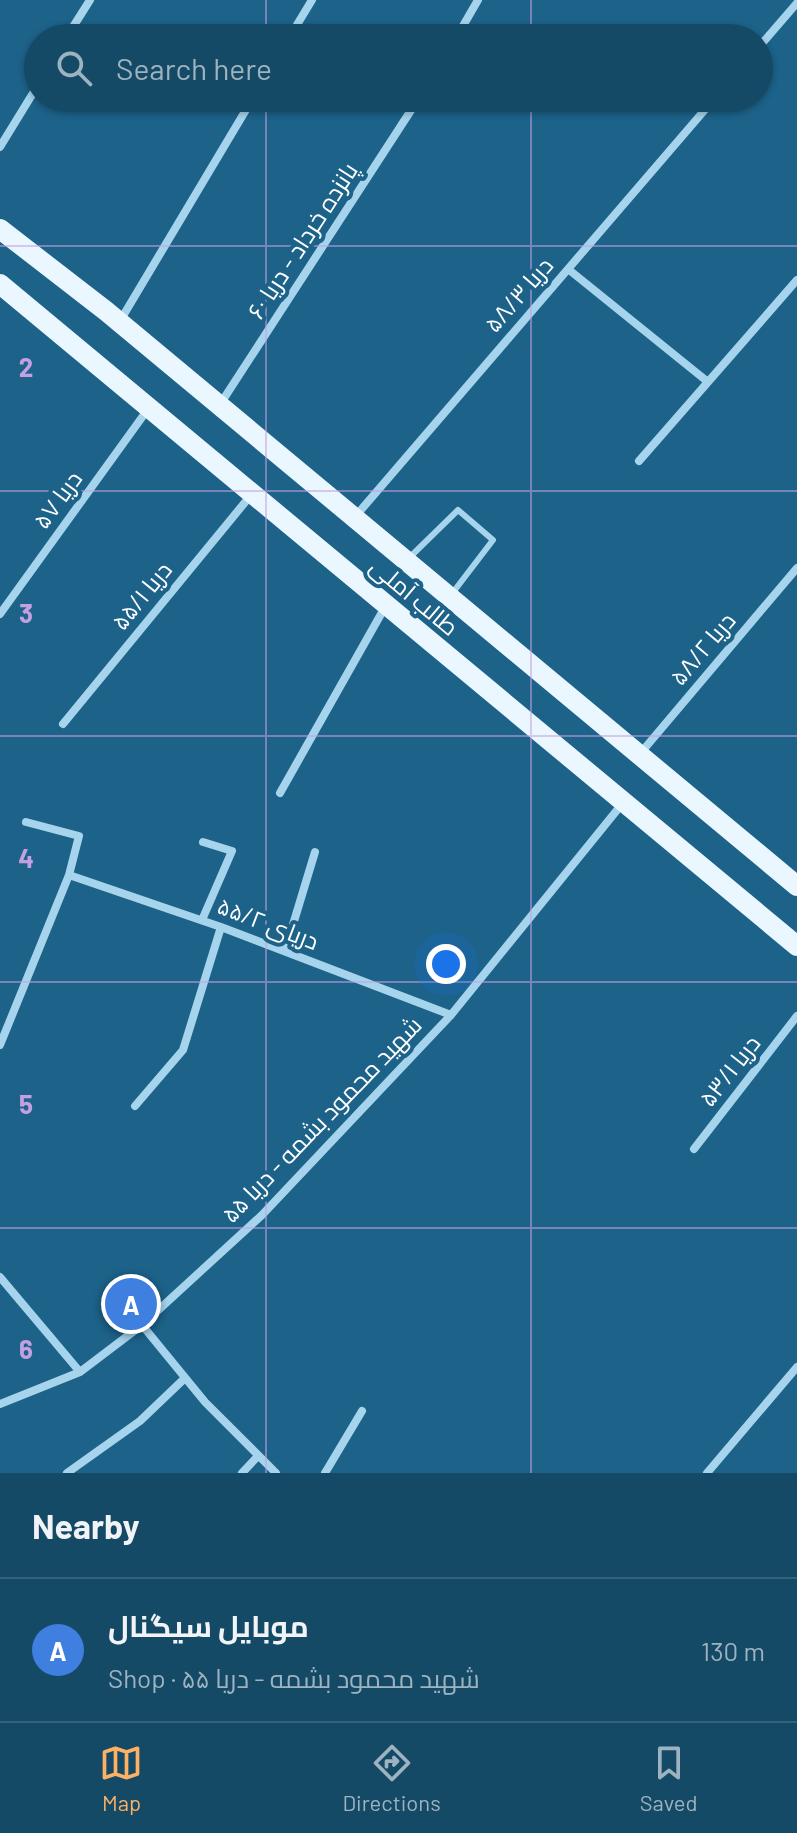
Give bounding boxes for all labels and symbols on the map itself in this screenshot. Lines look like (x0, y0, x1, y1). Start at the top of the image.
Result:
street label: پانزده خرداد - دریا ۶۰ (240, 156, 366, 325)
street label: دریا ۵۸/۳ (477, 250, 558, 338)
text: 2 (19, 351, 33, 382)
street label: دریا ۵۷ (26, 465, 87, 534)
street label: طالب آملی (364, 551, 465, 642)
street label: دریا ۵۵/۱ (105, 555, 177, 635)
text: 3 (19, 597, 33, 628)
street label: دریا ۵۸/۲ (663, 606, 741, 690)
text: 4 (18, 842, 34, 873)
street label: دریای ۵۵/۲ (213, 890, 323, 956)
your location (426, 944, 466, 984)
street label: شهید محمود بشمه - دریا ۵۵ (215, 1010, 428, 1229)
street label: دریا ۵۳/۱ (692, 1029, 766, 1112)
text: 5 (19, 1088, 33, 1119)
pin: A (105, 1274, 157, 1334)
text: 6 (19, 1333, 33, 1364)

